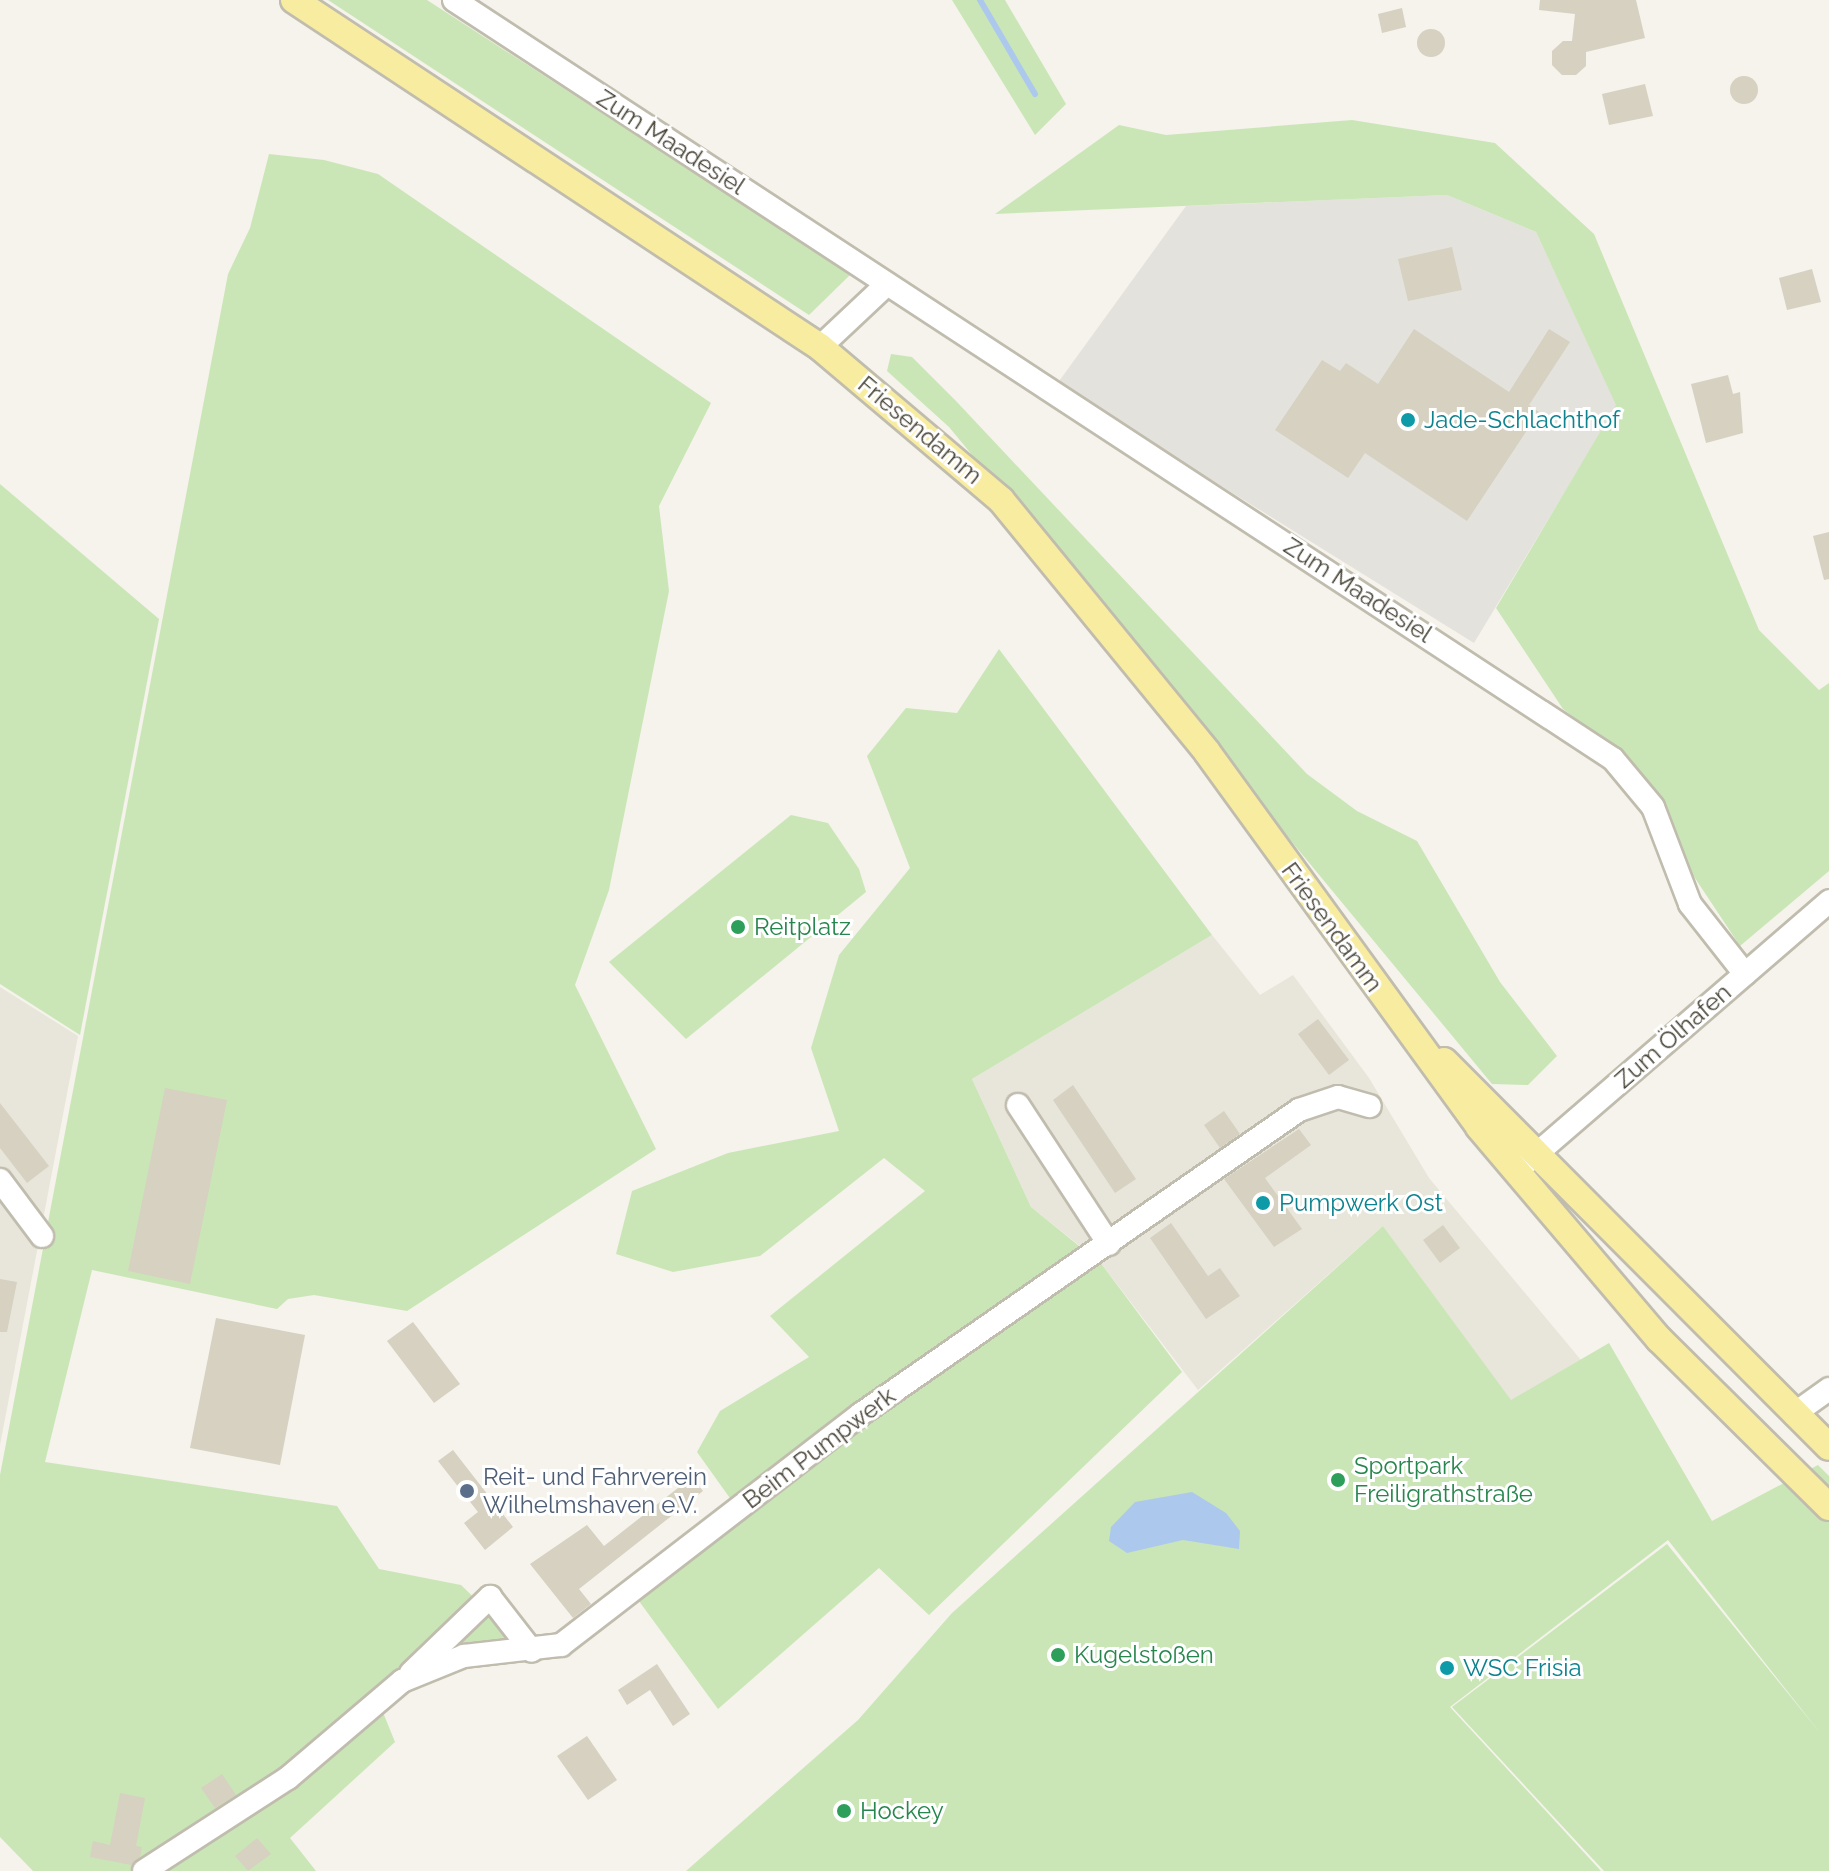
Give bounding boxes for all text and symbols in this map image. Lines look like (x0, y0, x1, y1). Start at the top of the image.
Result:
street label: Zum Maadesiel (592, 83, 750, 201)
street label: Friesendamm (852, 370, 988, 490)
place label: Jade-Schlachthof (1424, 406, 1620, 434)
marker: Jade-Schlachthof (1399, 411, 1417, 429)
street label: Zum Maadesiel (1279, 531, 1437, 649)
street label: Friesendamm (1275, 857, 1389, 997)
place label: Reitplatz (754, 913, 851, 941)
marker: Reitplatz (729, 918, 747, 936)
street label: Zum Ölhafen (1609, 978, 1737, 1094)
place label: Pumpwerk Ost (1279, 1189, 1443, 1217)
marker: Pumpwerk Ost (1254, 1194, 1272, 1212)
street label: Beim Pumpwerk (737, 1381, 901, 1515)
place label: Sportpark Freiligrathstraße (1354, 1452, 1533, 1508)
place label: Reit- und Fahrverein Wilhelmshaven e.V. (483, 1463, 707, 1519)
marker: Sportpark Freiligrathstraße (1329, 1471, 1347, 1489)
marker: Reit- und Fahrverein Wilhelmshaven e.V. (458, 1482, 476, 1500)
place label: Kugelstoßen (1074, 1641, 1214, 1669)
marker: Kugelstoßen (1049, 1646, 1067, 1664)
place label: WSC Frisia (1463, 1654, 1582, 1682)
marker: WSC Frisia (1438, 1659, 1456, 1677)
place label: Hockey (860, 1797, 944, 1825)
marker: Hockey (835, 1802, 853, 1820)

